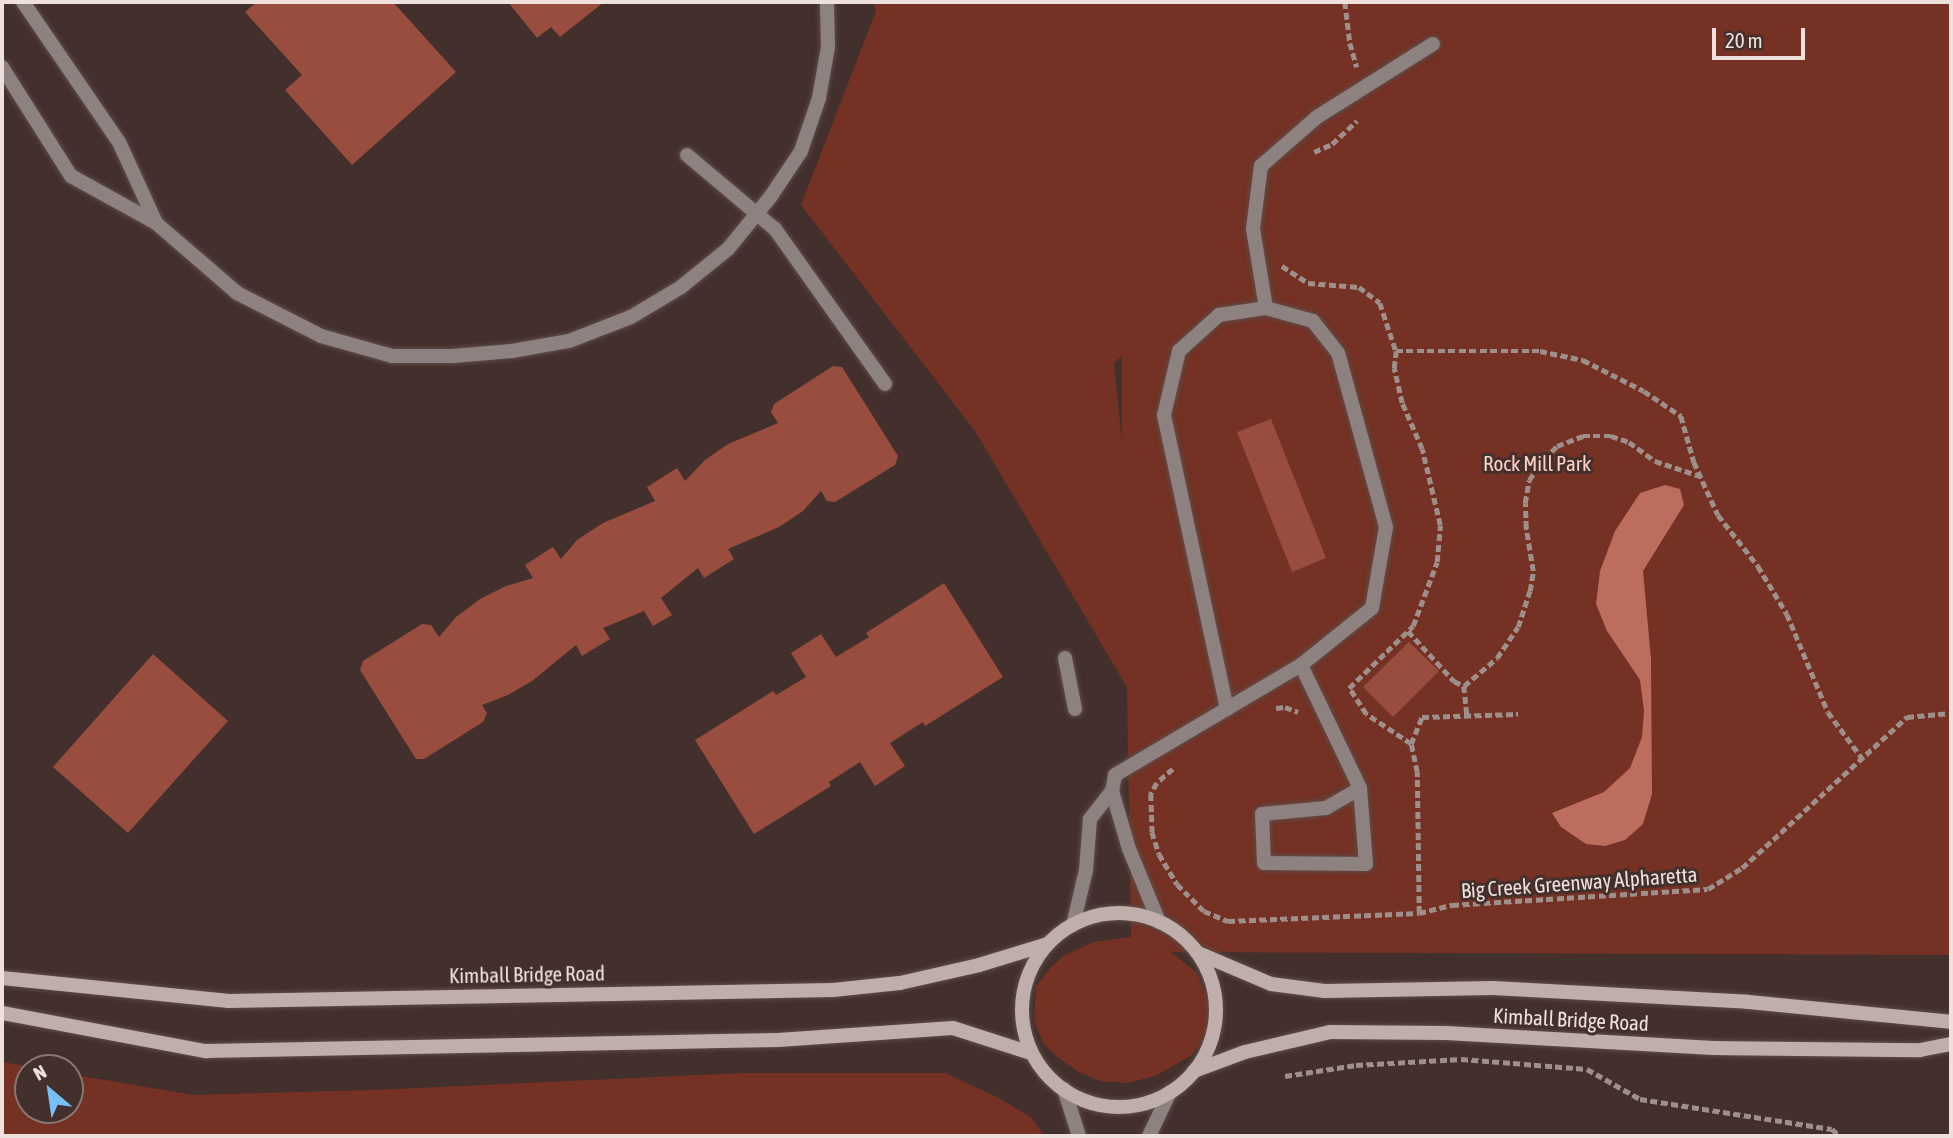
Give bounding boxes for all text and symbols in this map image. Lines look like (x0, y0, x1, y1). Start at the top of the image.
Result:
scale bar (1715, 14, 1808, 58)
text: 20 m (1725, 28, 1763, 52)
park label: Rock Mill Park (1483, 450, 1591, 476)
street label: Big Creek Greenway Alpharetta (1460, 861, 1698, 903)
street label: Kimball Bridge Road (449, 960, 605, 988)
street label: Kimball Bridge Road (1492, 1002, 1650, 1036)
north arrow (14, 1054, 84, 1124)
text: N (30, 1060, 50, 1085)

